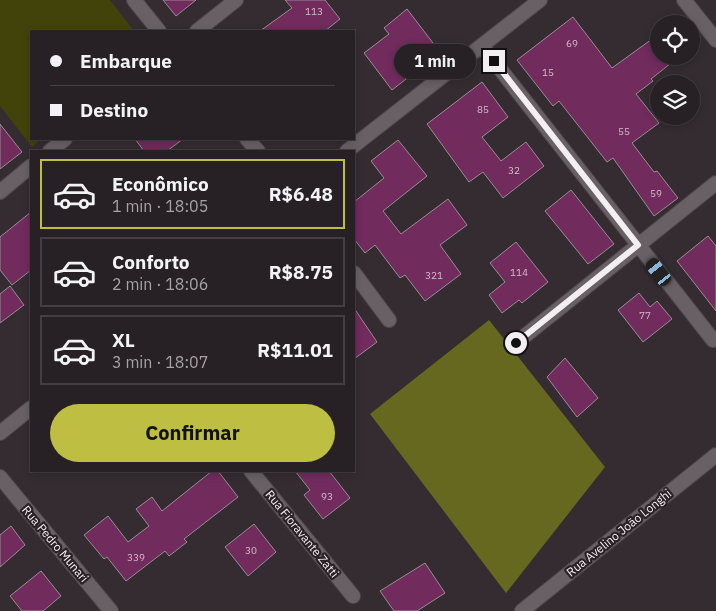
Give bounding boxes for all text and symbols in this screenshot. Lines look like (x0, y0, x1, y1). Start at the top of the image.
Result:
house number: 113 (305, 5, 323, 18)
map controls (650, 15, 700, 125)
button: locate (650, 15, 700, 65)
house number: 69 (566, 37, 578, 50)
callout: 1 min (394, 44, 476, 78)
text: Embarque (80, 49, 172, 73)
route end (483, 50, 505, 72)
text: 1 min (414, 51, 456, 71)
house number: 15 (542, 66, 554, 79)
button: layers (650, 75, 700, 125)
text: Destino (80, 98, 148, 122)
house number: 85 (477, 103, 489, 116)
house number: 55 (618, 125, 630, 138)
house number: 32 (508, 164, 520, 177)
icon: car (52, 172, 97, 217)
text: Econômico (112, 172, 209, 196)
text: R$6.48 (269, 182, 333, 206)
house number: 59 (650, 187, 662, 200)
text: 1 min · 18:05 (112, 196, 208, 216)
icon: car (52, 250, 97, 295)
text: Conforto (112, 250, 190, 274)
car (643, 256, 674, 288)
text: R$8.75 (269, 260, 333, 284)
house number: 114 (510, 266, 528, 279)
house number: 321 (425, 269, 443, 282)
text: 2 min · 18:06 (112, 274, 208, 294)
house number: 77 (639, 309, 651, 322)
icon: car (52, 328, 97, 373)
text: XL (112, 328, 135, 352)
route start (505, 332, 527, 354)
text: R$11.01 (257, 338, 333, 362)
text: 3 min · 18:07 (112, 352, 208, 372)
button: Confirmar (50, 404, 335, 462)
street label: Rua Avelino João Longhi (563, 486, 674, 580)
street label: Rua Fioravante Zatti (263, 487, 342, 580)
house number: 93 (321, 490, 333, 503)
street label: Rua Pedro Munari (19, 502, 92, 585)
house number: 30 (245, 544, 257, 557)
house number: 339 (127, 551, 145, 564)

